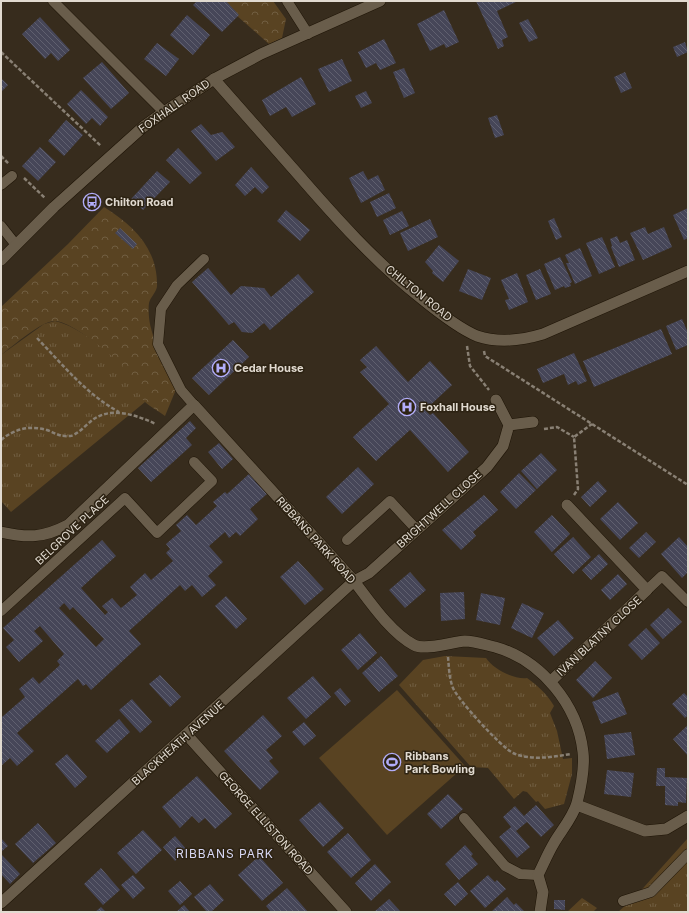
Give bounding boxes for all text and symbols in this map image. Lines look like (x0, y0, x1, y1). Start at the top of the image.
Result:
street label: FOXHALL ROAD (136, 76, 212, 136)
bus stop icon: Chilton Road (82, 192, 102, 212)
place label: Chilton Road (105, 195, 174, 209)
street label: CHILTON ROAD (383, 262, 455, 324)
hospital icon: Cedar House (211, 358, 231, 378)
place label: Cedar House (234, 361, 304, 375)
hospital icon: Foxhall House (397, 397, 417, 417)
place label: Foxhall House (420, 400, 496, 414)
street label: BRIGHTWELL CLOSE (394, 467, 484, 551)
street label: BELGROVE PLACE (32, 492, 112, 568)
street label: RIBBANS PARK ROAD (273, 494, 359, 587)
street label: IVAN BLATNY CLOSE (554, 593, 644, 679)
street label: BLACKHEATH AVENUE (129, 698, 227, 788)
place label: Ribbans Park Bowling (405, 749, 475, 776)
sports icon: Ribbans Park Bowling (382, 752, 402, 772)
street label: GEORGE ELLISTON ROAD (216, 768, 316, 878)
district label: RIBBANS PARK (176, 846, 274, 861)

